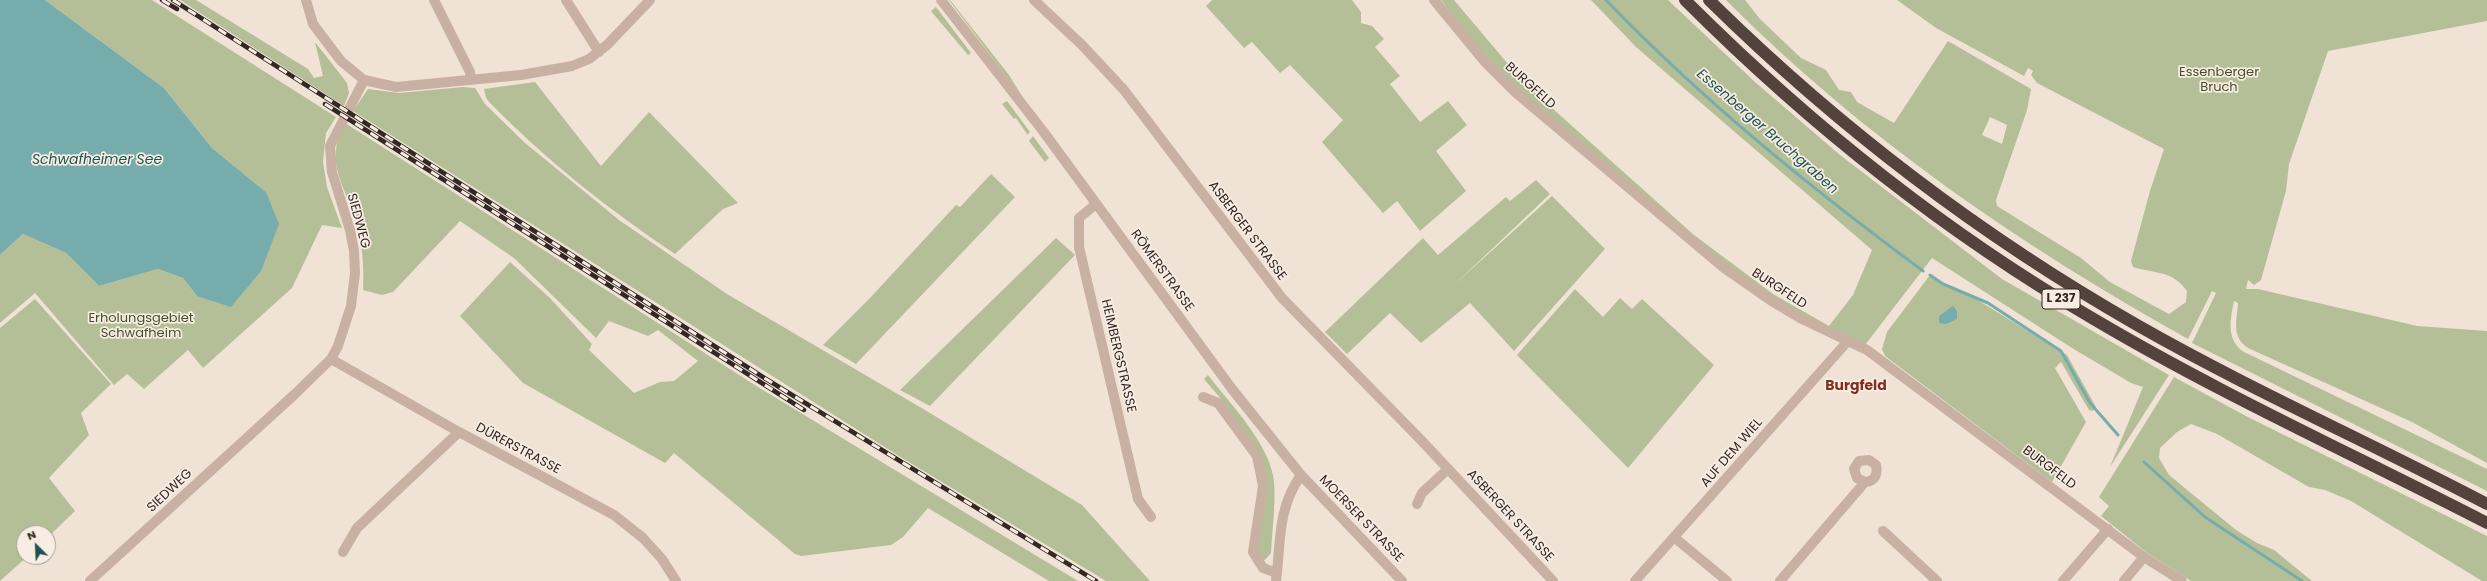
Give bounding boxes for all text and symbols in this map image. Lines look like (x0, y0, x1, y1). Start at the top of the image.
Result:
street label: BURGFELD (1501, 59, 1559, 113)
park label: Essenberger Bruch (2179, 65, 2259, 96)
water label: Essenberger Bruchgraben (1693, 66, 1841, 198)
water label: Schwafheimer See (32, 152, 162, 168)
street label: ASBERGER STRASSE (1205, 178, 1289, 284)
street label: SIEDWEG (343, 192, 373, 250)
street label: RÖMERSTRASSE (1127, 227, 1197, 315)
street label: BURGFELD (1748, 265, 1810, 313)
road number: L 237 (2042, 289, 2080, 309)
street label: HEIMBERGSTRASSE (1097, 298, 1139, 414)
park label: Erholungsgebiet Schwafheim (88, 311, 194, 342)
district label: Burgfeld (1825, 378, 1887, 394)
street label: AUF DEM WIEL (1698, 415, 1766, 491)
street label: DÜRERSTRASSE (473, 420, 563, 478)
street label: BURGFELD (2019, 443, 2079, 493)
street label: SIEDWEG (144, 466, 196, 516)
street label: ASBERGER STRASSE (1463, 467, 1557, 565)
street label: MOERSER STRASSE (1315, 472, 1407, 566)
north arrow (16, 525, 56, 565)
text: N (24, 526, 39, 544)

